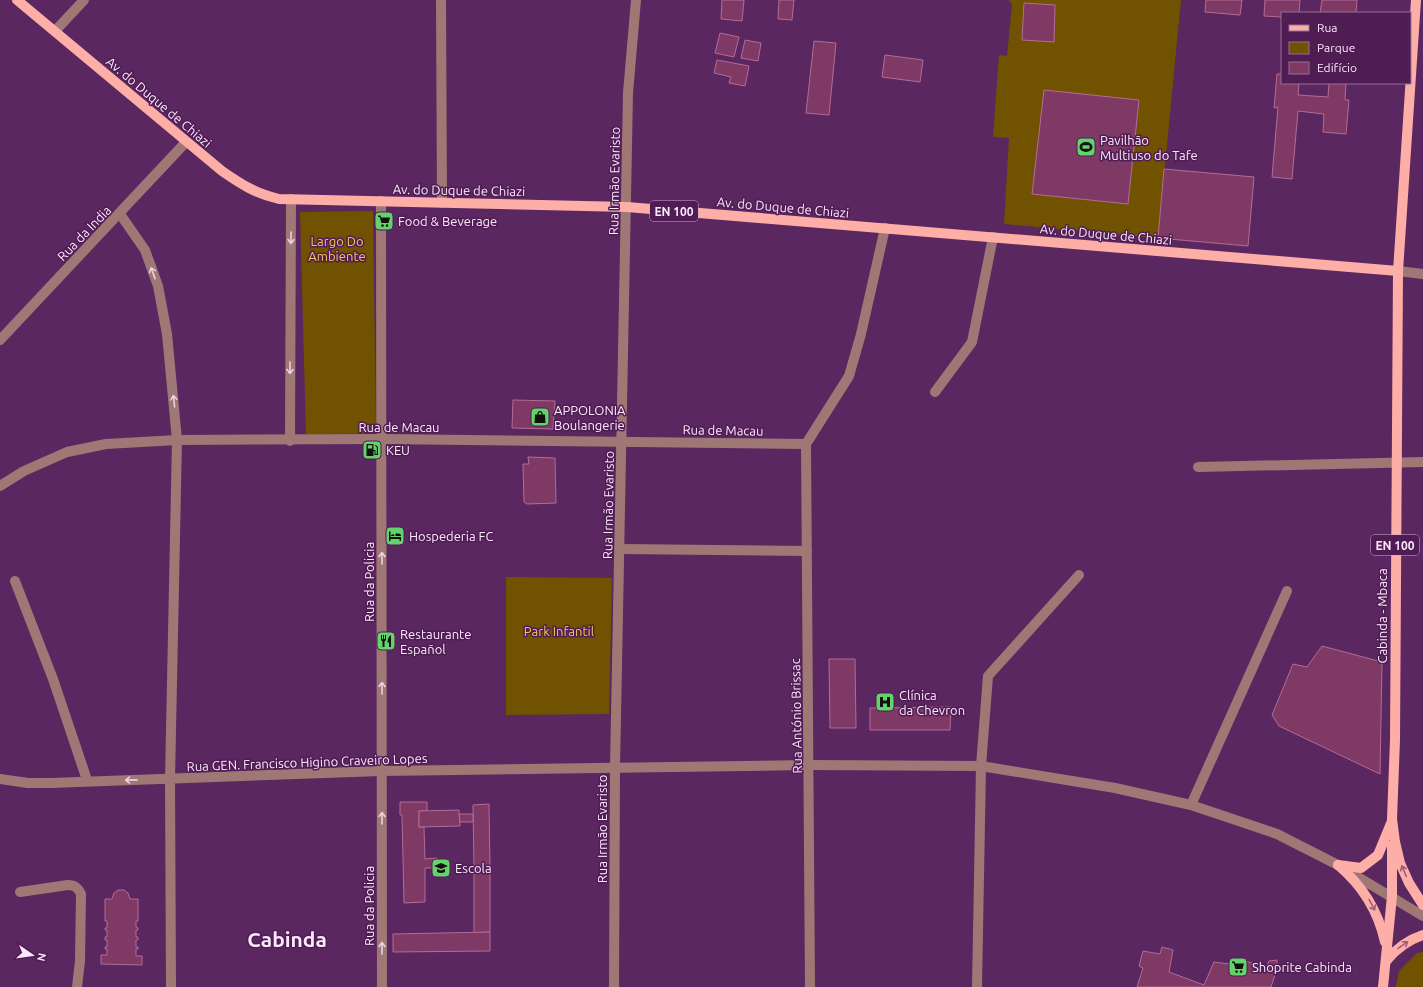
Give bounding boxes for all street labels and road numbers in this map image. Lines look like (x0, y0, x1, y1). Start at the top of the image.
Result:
street label: Av. do Duque de Chiazi (104, 54, 214, 150)
street label: Rua Irmão Evaristo (606, 127, 622, 235)
street label: Av. do Duque de Chiazi (393, 182, 525, 198)
street label: Av. do Duque de Chiazi (716, 194, 850, 220)
road number: EN 100 (650, 201, 698, 221)
street label: Rua da India (54, 203, 114, 263)
street label: Av. do Duque de Chiazi (1039, 221, 1173, 247)
street label: Rua de Macau (358, 420, 440, 434)
street label: Rua de Macau (682, 422, 764, 438)
street label: Rua Irmão Evaristo (600, 451, 616, 559)
road number: EN 100 (1371, 535, 1419, 555)
street label: Rua da Policia (362, 542, 376, 622)
street label: Cabinda - Mbaca (1375, 568, 1389, 664)
street label: Rua António Brissac (788, 658, 804, 774)
street label: Rua GEN. Francisco Higino Craveiro Lopes (186, 751, 428, 773)
street label: Rua Irmão Evaristo (595, 775, 609, 883)
street label: Rua da Policia (362, 866, 376, 946)

